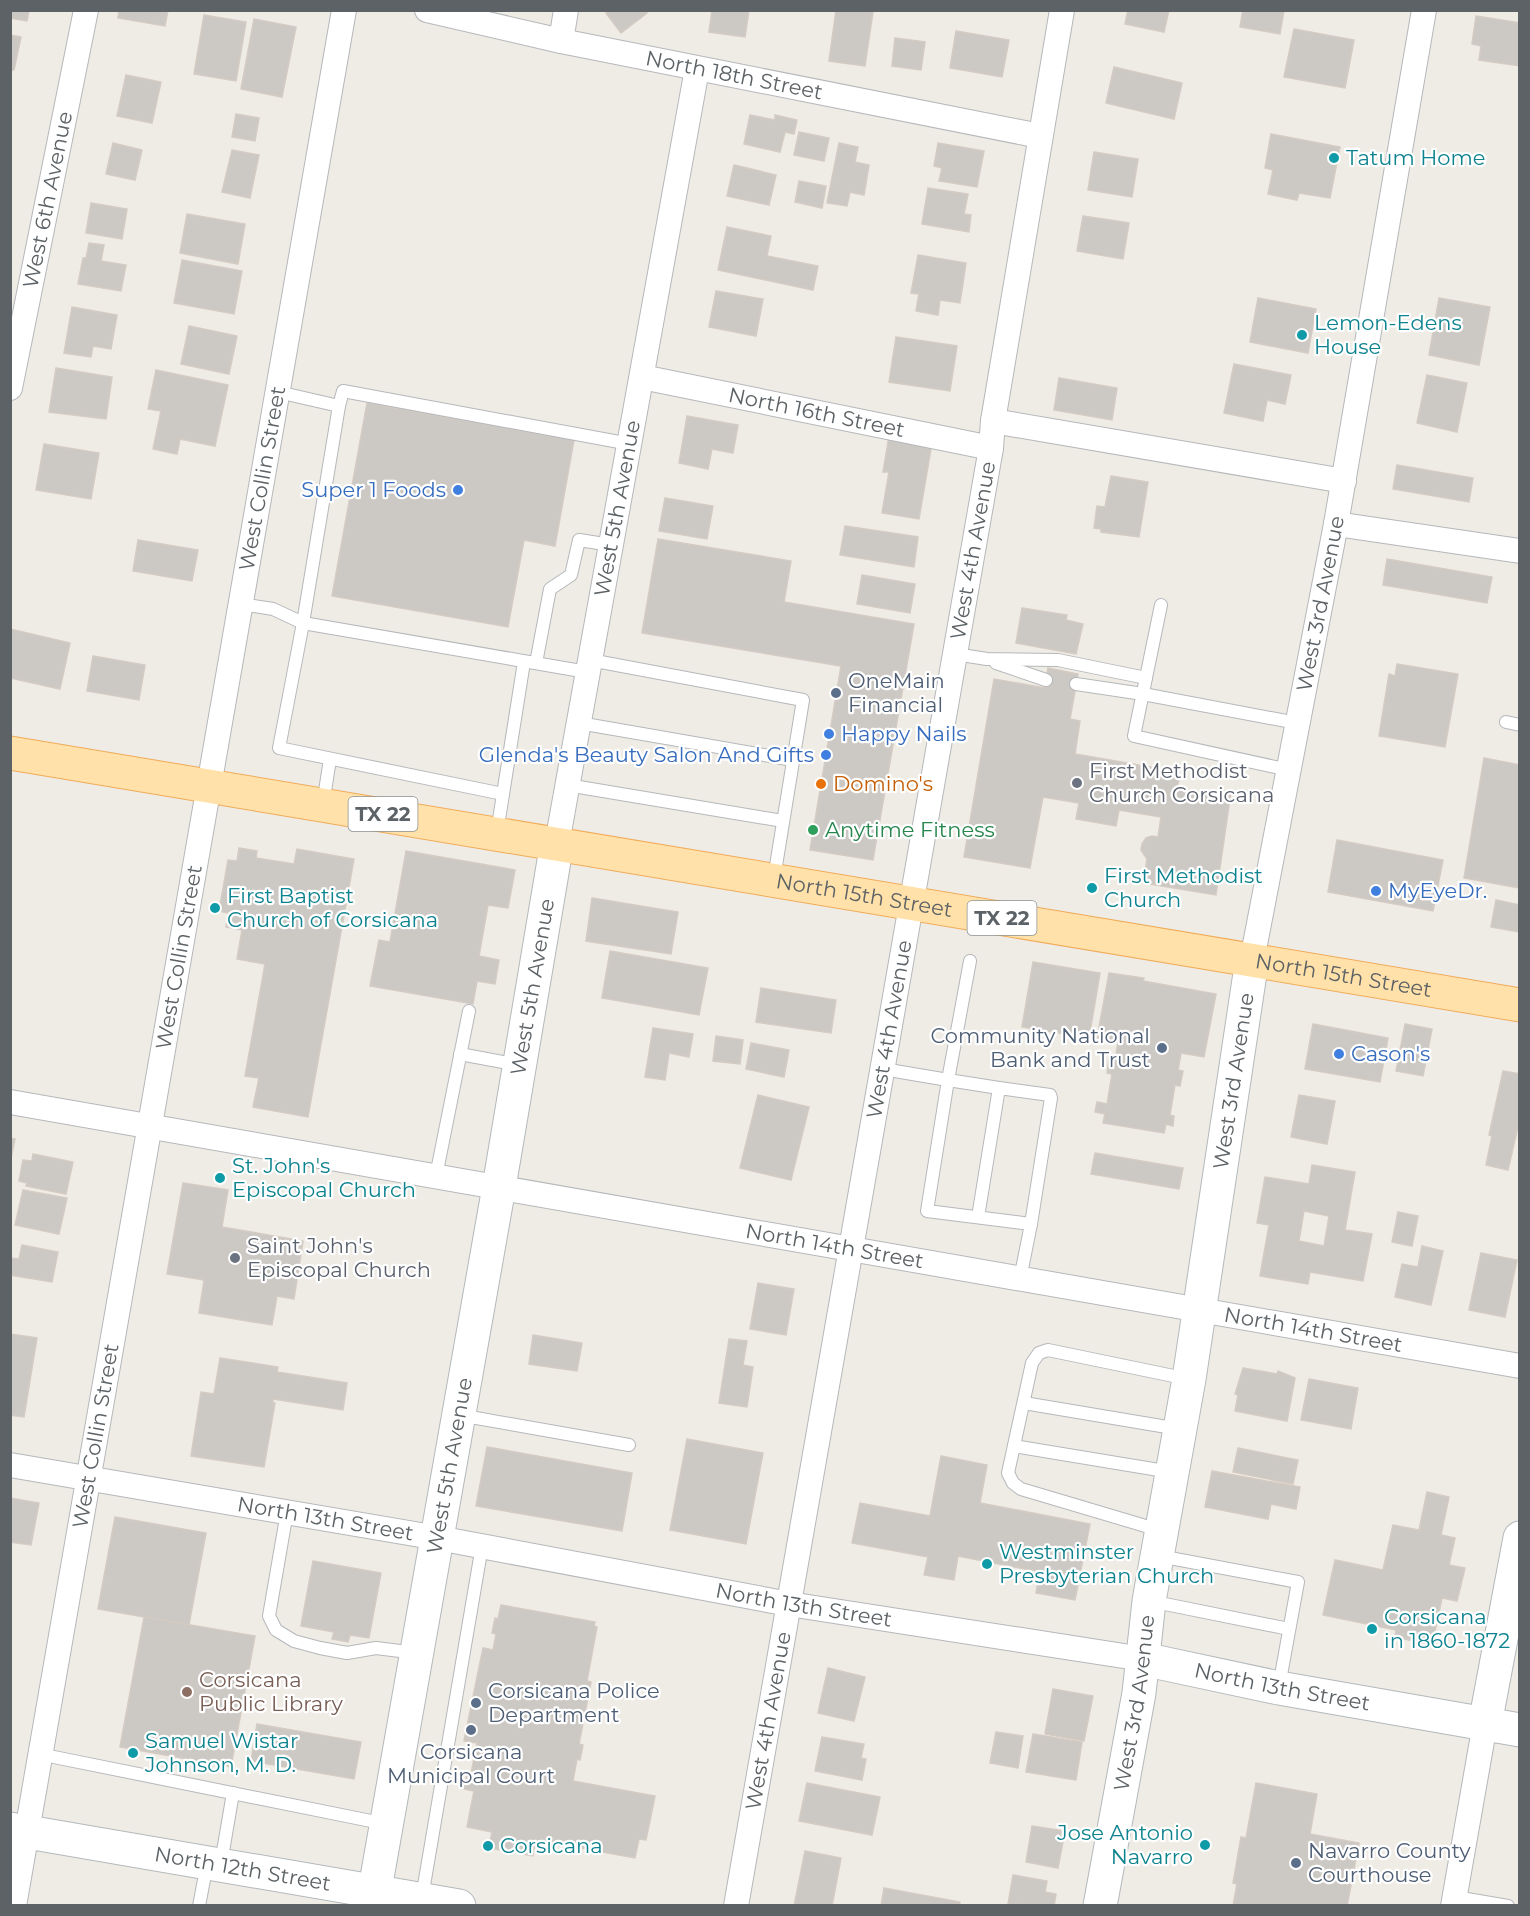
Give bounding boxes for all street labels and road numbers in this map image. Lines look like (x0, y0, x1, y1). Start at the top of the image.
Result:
street label: North 18th Street (643, 45, 825, 105)
street label: West 6th Avenue (17, 109, 77, 290)
street label: North 16th Street (726, 382, 907, 442)
street label: West Collin Street (234, 384, 290, 573)
street label: West 5th Avenue (589, 418, 645, 598)
street label: West 4th Avenue (945, 459, 1000, 642)
street label: West 3rd Avenue (1291, 514, 1349, 693)
road number: TX 22 (348, 797, 418, 831)
street label: West Collin Street (150, 863, 207, 1051)
street label: North 15th Street (774, 868, 954, 922)
street label: West 5th Avenue (505, 897, 559, 1077)
road number: TX 22 (968, 901, 1036, 935)
street label: West 4th Avenue (861, 938, 917, 1120)
street label: North 15th Street (1254, 948, 1434, 1002)
street label: West 3rd Avenue (1208, 991, 1259, 1171)
street label: North 14th Street (744, 1218, 926, 1274)
street label: North 14th Street (1222, 1302, 1404, 1357)
street label: West Collin Street (67, 1342, 124, 1530)
street label: West 5th Avenue (421, 1376, 477, 1556)
street label: North 13th Street (235, 1491, 416, 1546)
street label: North 13th Street (714, 1577, 894, 1632)
street label: West 3rd Avenue (1108, 1613, 1159, 1793)
street label: West 4th Avenue (740, 1630, 796, 1812)
street label: North 13th Street (1192, 1657, 1372, 1716)
street label: North 12th Street (153, 1841, 333, 1896)

